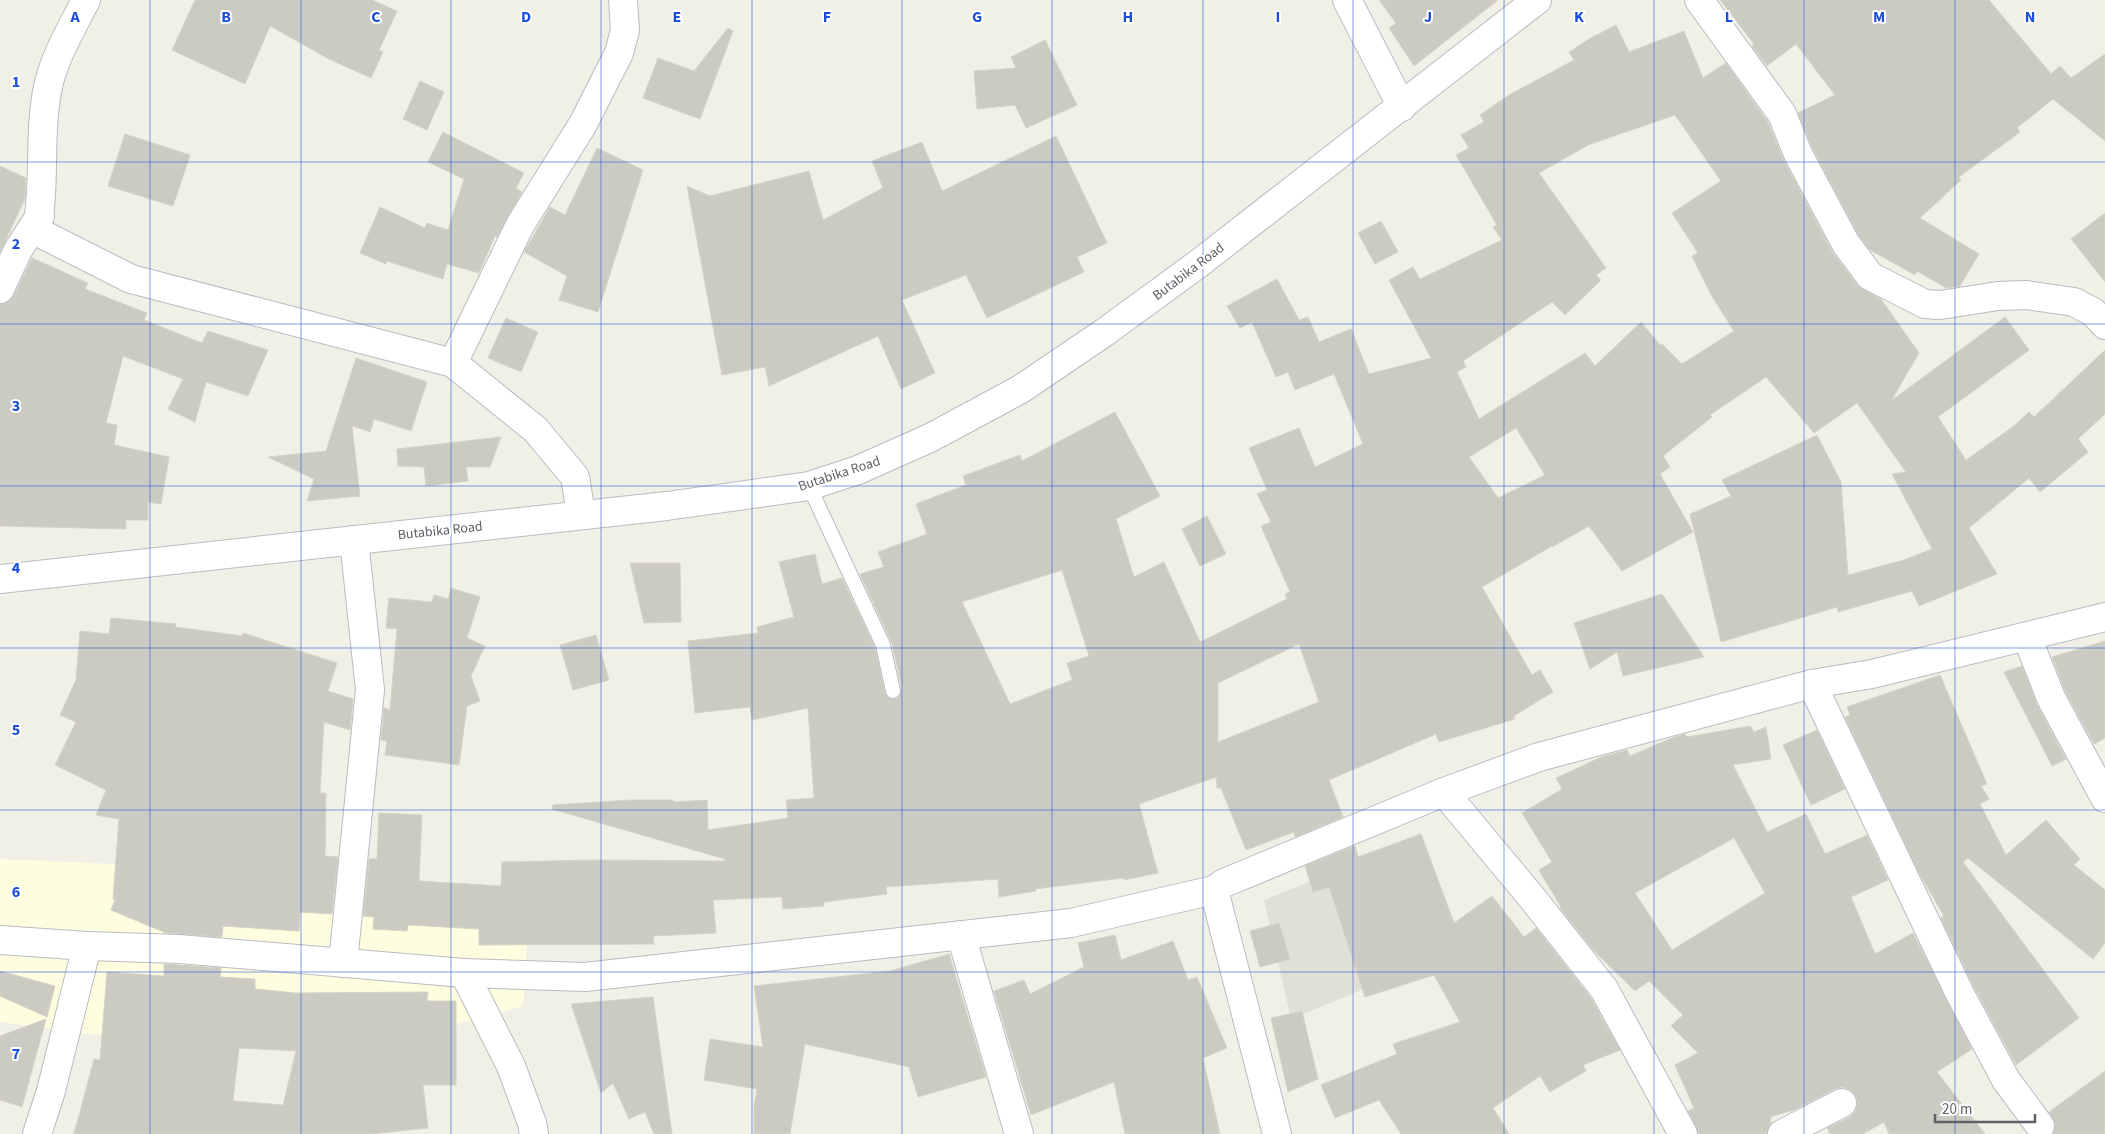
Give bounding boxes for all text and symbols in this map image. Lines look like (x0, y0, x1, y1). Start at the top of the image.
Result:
text: A (69, 6, 80, 28)
text: B (221, 6, 231, 28)
text: C (371, 6, 381, 28)
text: D (521, 6, 531, 28)
text: E (673, 6, 681, 28)
text: F (823, 6, 831, 28)
text: G (972, 6, 982, 28)
text: H (1123, 6, 1133, 28)
text: I (1276, 6, 1280, 28)
text: J (1424, 6, 1432, 28)
text: K (1574, 6, 1584, 28)
text: L (1725, 6, 1733, 28)
text: M (1873, 6, 1885, 28)
text: N (2025, 6, 2035, 28)
text: 1 (12, 71, 20, 93)
text: 2 (12, 233, 20, 255)
street label: Butabika Road (1149, 238, 1229, 305)
text: 3 (12, 395, 20, 417)
street label: Butabika Road (796, 451, 883, 497)
street label: Butabika Road (397, 517, 484, 545)
text: 4 (12, 557, 21, 579)
text: 5 (12, 719, 20, 741)
text: 6 (12, 881, 20, 903)
text: 7 (12, 1043, 20, 1065)
scale bar (1935, 1092, 2035, 1124)
text: 20 m (1942, 1099, 1972, 1120)

